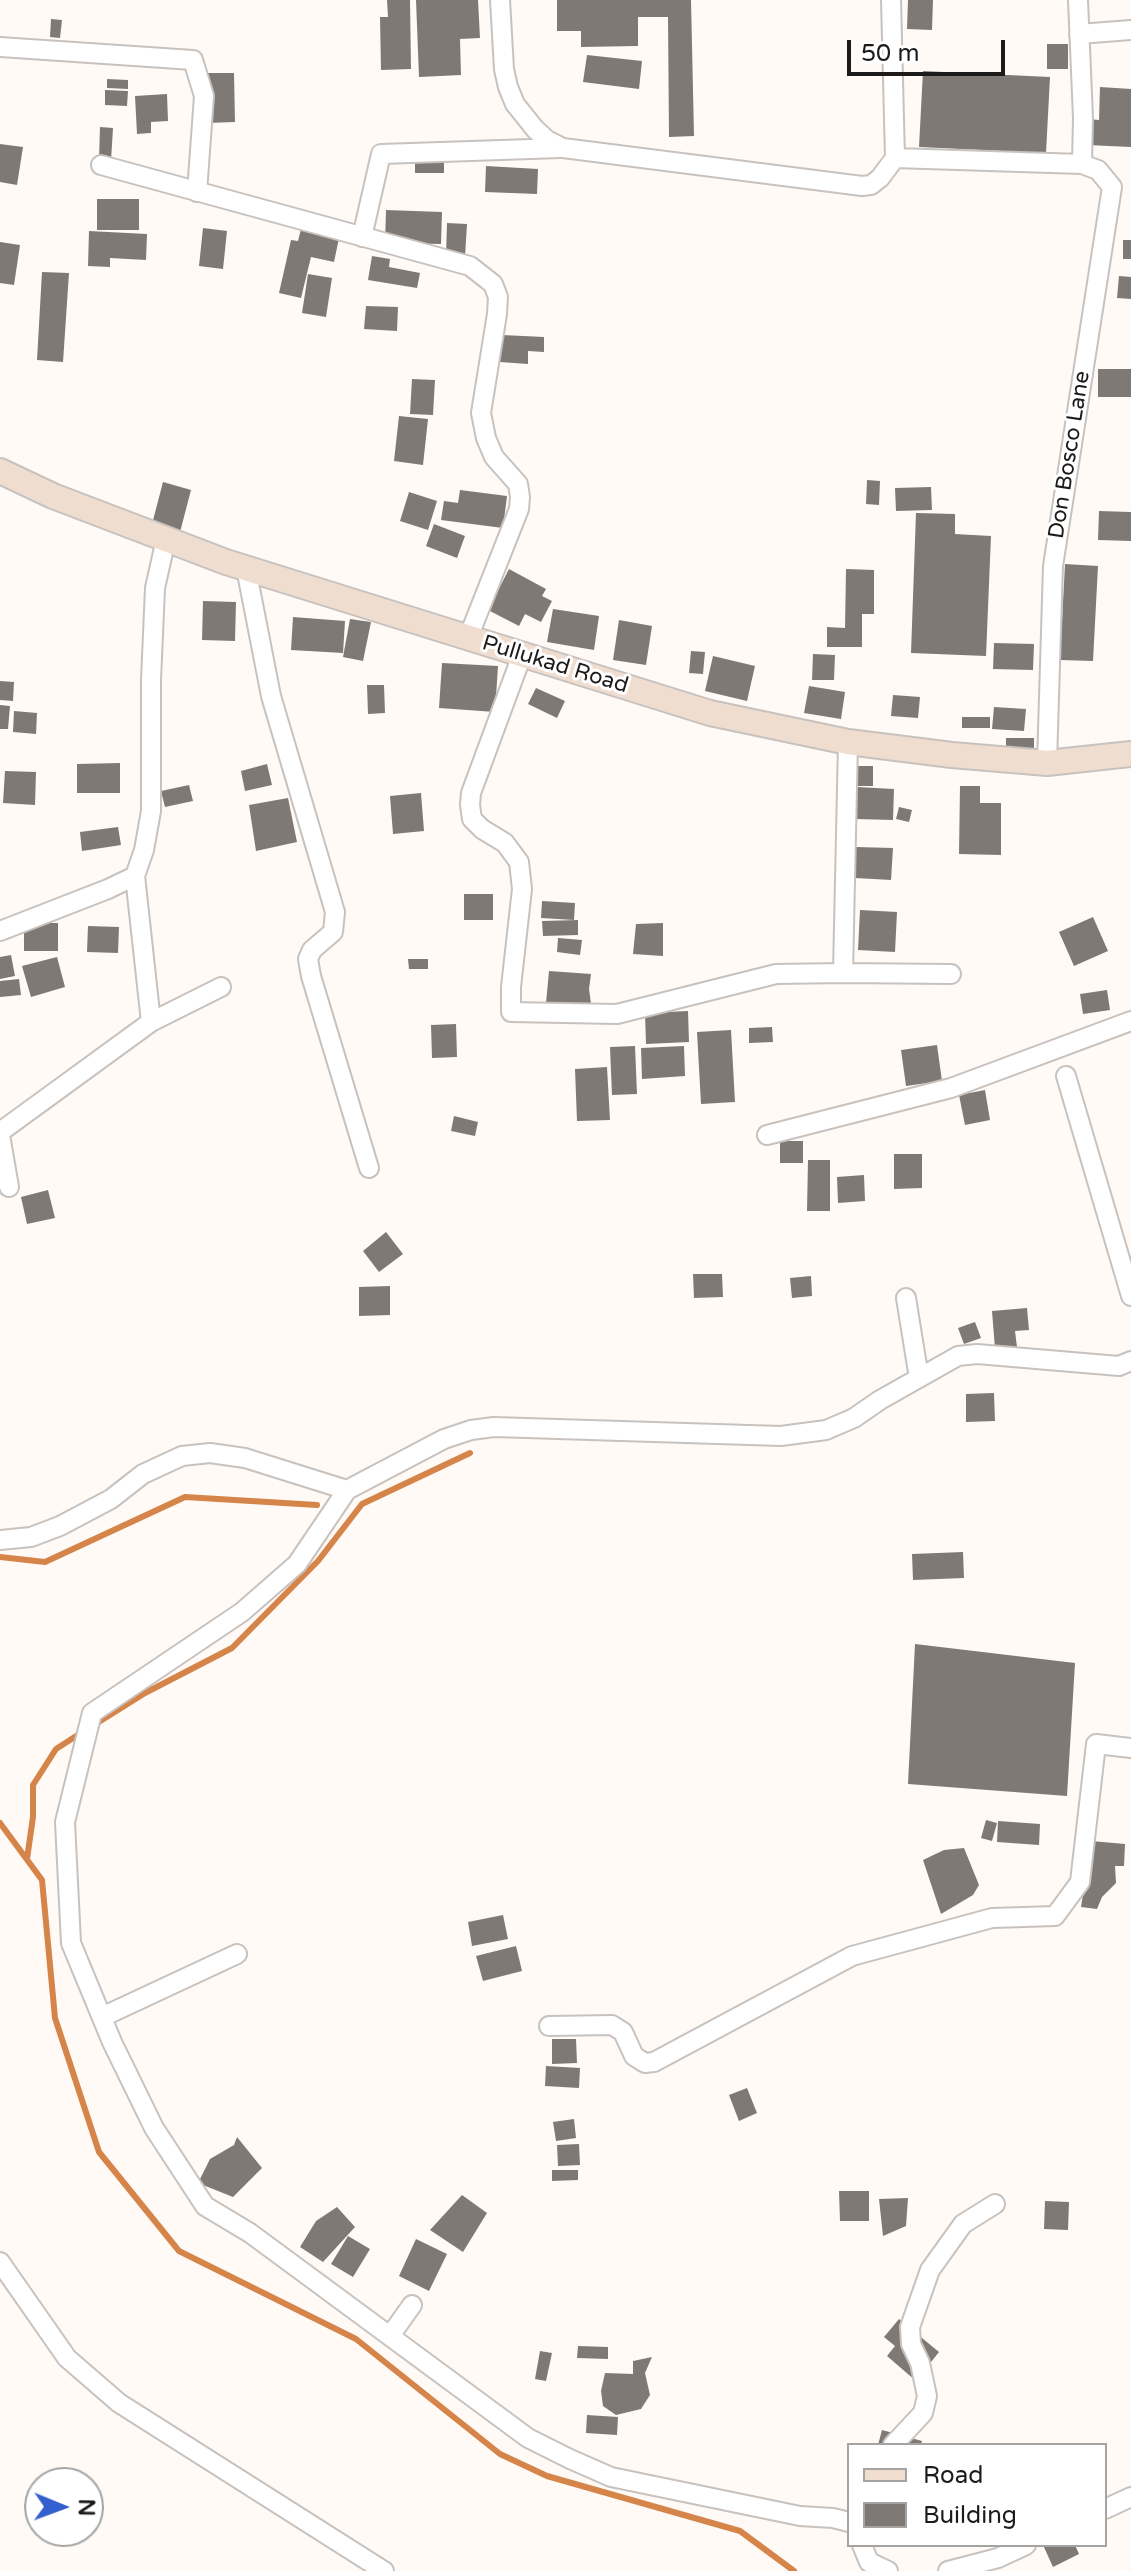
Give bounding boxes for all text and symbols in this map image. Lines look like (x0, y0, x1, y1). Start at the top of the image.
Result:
scale bar (851, 24, 1009, 74)
text: 50 m (861, 39, 919, 68)
street label: Don Bosco Lane (1044, 369, 1096, 541)
street label: Pullukad Road (479, 630, 631, 700)
legend (847, 2443, 1107, 2547)
text: Road (923, 2461, 983, 2490)
north arrow (24, 2467, 104, 2547)
text: N (73, 2498, 99, 2516)
text: Building (923, 2501, 1017, 2530)

